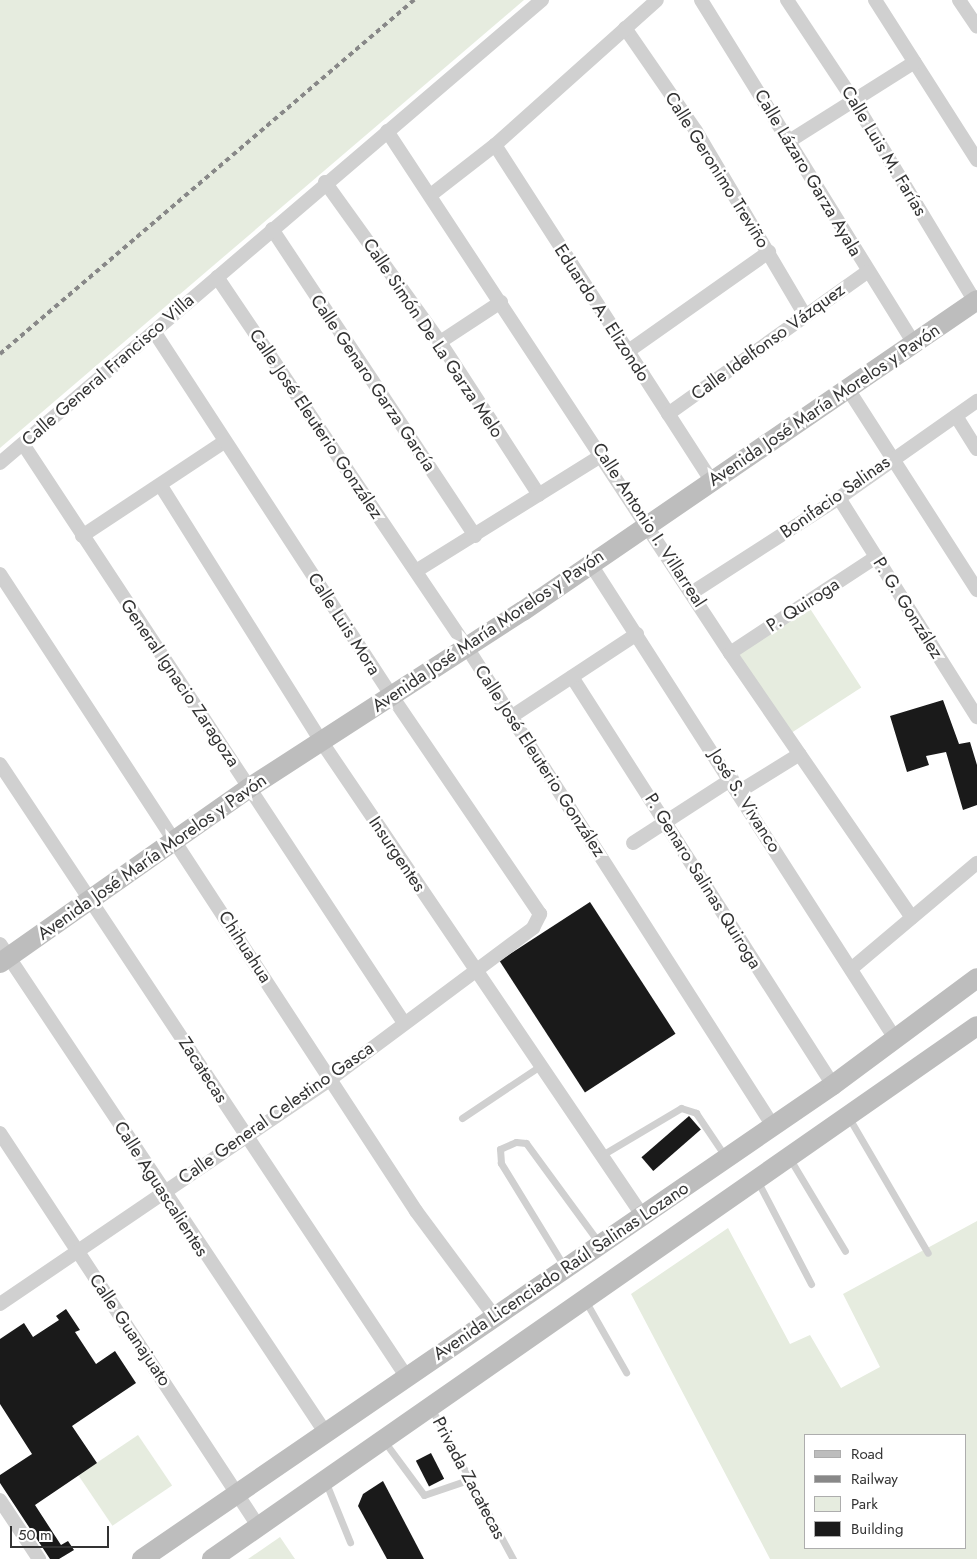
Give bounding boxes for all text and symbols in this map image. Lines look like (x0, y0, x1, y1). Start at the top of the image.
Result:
street label: Calle Luis M. Farías (837, 82, 931, 220)
street label: Calle Lázaro Garza Ayala (750, 86, 866, 260)
street label: Calle Geronimo Treviño (660, 88, 774, 252)
street label: Calle Simón De La Garza Melo (358, 234, 508, 442)
street label: Eduardo A. Elizondo (550, 240, 654, 386)
street label: Calle Idelfonso Vázquez (687, 279, 849, 405)
street label: Calle General Francisco Villa (18, 289, 198, 451)
street label: Calle Genaro Garza García (306, 291, 440, 475)
street label: Avenida José María Morelos y Pavón (704, 319, 944, 491)
street label: Calle José Eleuterio González (244, 325, 388, 523)
street label: Calle Antonio I. Villarreal (588, 439, 710, 611)
street label: Bonifacio Salinas (776, 451, 894, 543)
street label: Avenida José María Morelos y Pavón (368, 545, 608, 717)
street label: P. G. González (868, 553, 948, 663)
street label: Calle Luis Mora (303, 569, 385, 679)
street label: P. Quiroga (763, 574, 843, 636)
street label: General Ignacio Zaragoza (116, 595, 244, 771)
street label: Calle José Eleuterio González (470, 661, 610, 861)
street label: José S. Vivanco (705, 745, 785, 857)
street label: Avenida José María Morelos y Pavón (33, 769, 271, 945)
street label: P. Genaro Salinas Quiroga (640, 789, 766, 973)
street label: Insurgentes (364, 812, 430, 896)
street label: Chihuahua (214, 907, 276, 987)
street label: Zacatecas (174, 1033, 232, 1107)
street label: Calle General Celestino Gasca (174, 1037, 378, 1189)
street label: Calle Aguascalientes (109, 1117, 213, 1261)
street label: Avenida Licenciado Raúl Salinas Lozano (429, 1177, 693, 1365)
street label: Calle Guanajuato (84, 1270, 176, 1390)
street label: Privada Zacatecas (428, 1413, 510, 1543)
legend (804, 1434, 967, 1549)
text: Road (851, 1443, 883, 1465)
text: Railway (851, 1468, 898, 1490)
text: Park (851, 1493, 878, 1515)
scale bar (12, 1516, 111, 1548)
text: Building (851, 1518, 903, 1540)
text: 50 m (18, 1524, 52, 1546)

